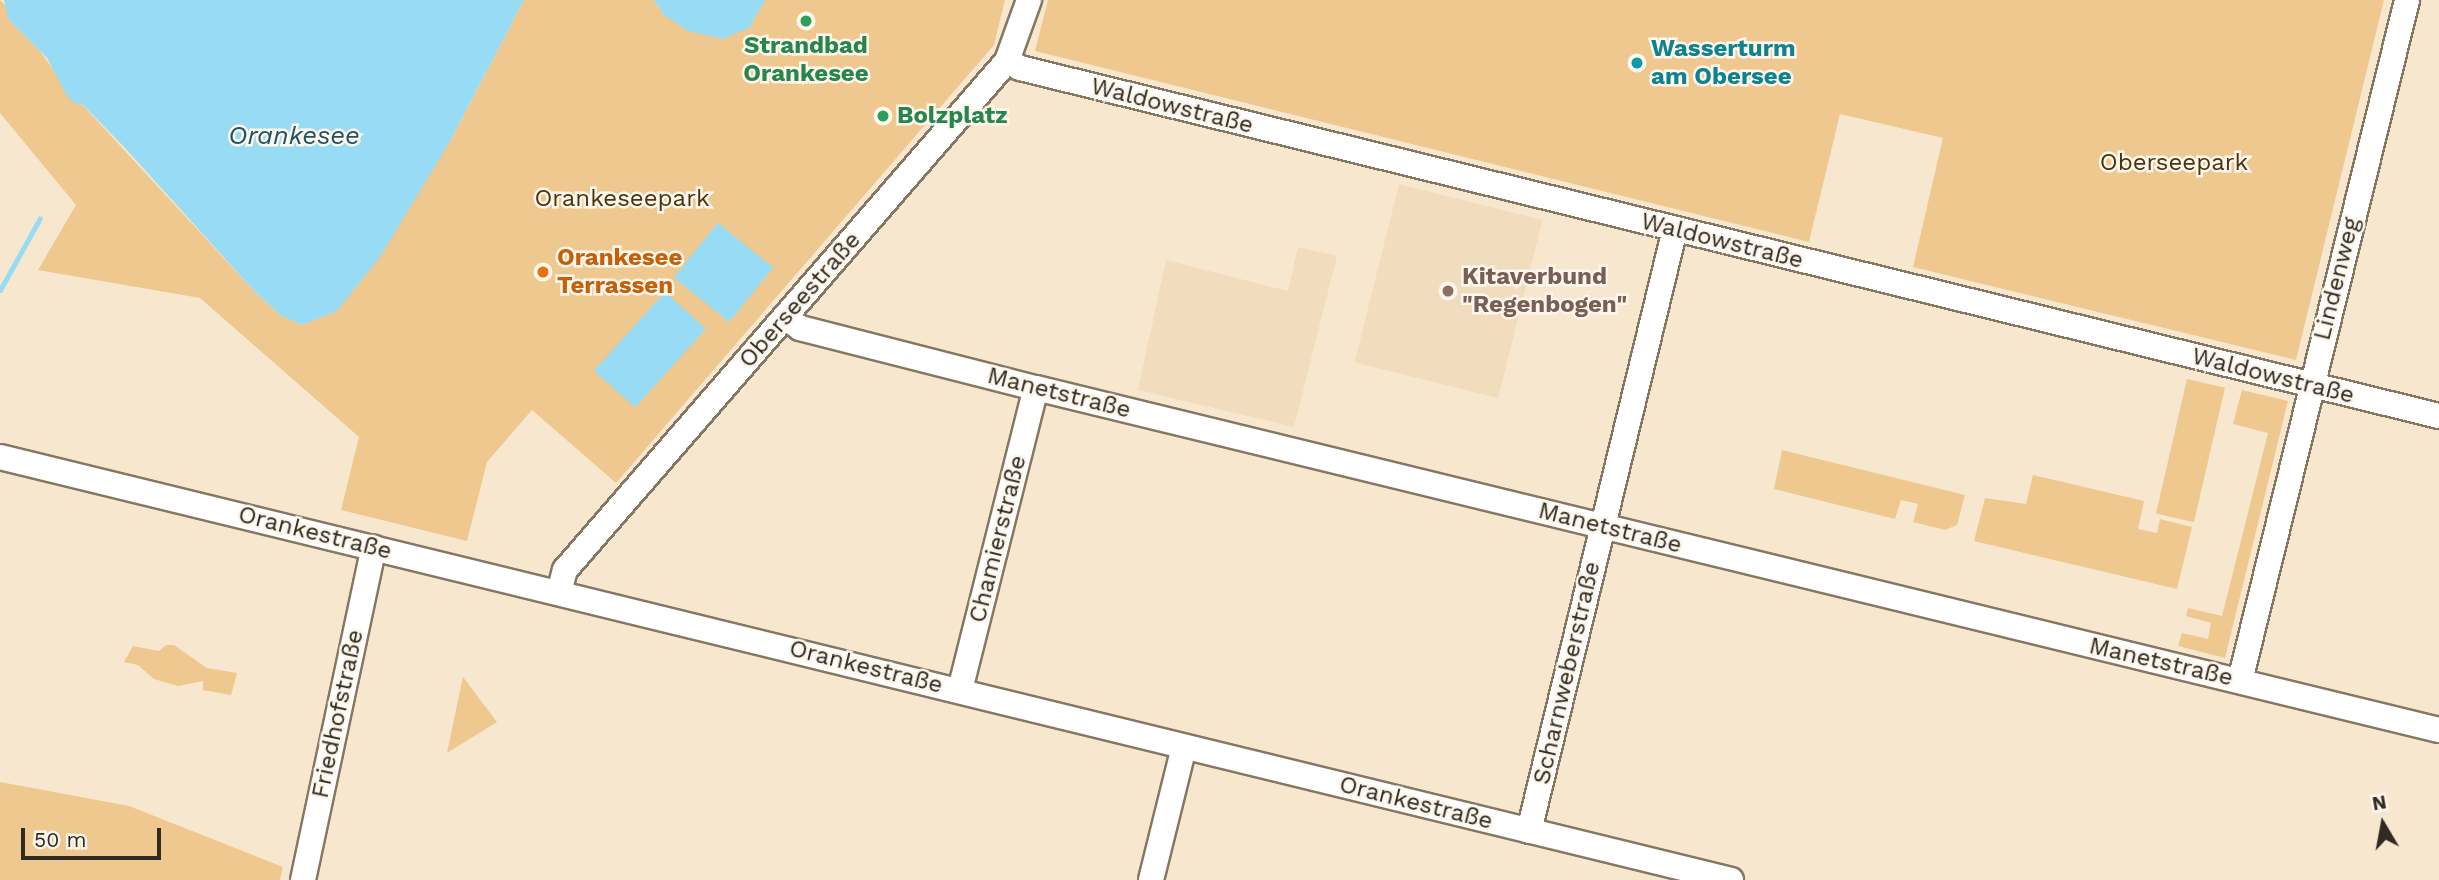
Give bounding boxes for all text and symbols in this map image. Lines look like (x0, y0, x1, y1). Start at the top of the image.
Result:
marker: Strandbad Orankesee (798, 13, 814, 29)
place label: Strandbad Orankesee (743, 32, 869, 88)
place label: Wasserturm am Obersee (1651, 35, 1796, 91)
marker: Wasserturm am Obersee (1629, 55, 1645, 71)
street label: Waldowstraße (1088, 72, 1256, 140)
place label: Bolzplatz (897, 102, 1008, 130)
marker: Bolzplatz (875, 108, 891, 124)
water label: Orankesee (228, 120, 360, 152)
park label: Oberseepark (2100, 149, 2248, 177)
park label: Orankeseepark (534, 185, 710, 213)
street label: Waldowstraße (1638, 207, 1806, 275)
street label: Lindenweg (2308, 215, 2366, 343)
street label: Oberseestraße (733, 226, 867, 374)
place label: Orankesee Terrassen (557, 244, 682, 300)
place label: Kitaverbund "Regenbogen" (1462, 263, 1627, 319)
marker: Orankesee Terrassen (535, 264, 551, 280)
marker: Kitaverbund "Regenbogen" (1440, 283, 1456, 299)
street label: Waldowstraße (2189, 342, 2357, 410)
street label: Manetstraße (984, 361, 1134, 425)
street label: Chamierstraße (963, 452, 1033, 626)
street label: Manetstraße (1535, 496, 1685, 560)
street label: Orankestraße (235, 500, 395, 566)
street label: Scharnweberstraße (1527, 559, 1607, 787)
street label: Friedhofstraße (306, 627, 370, 801)
street label: Manetstraße (2086, 631, 2236, 693)
street label: Orankestraße (786, 634, 946, 700)
street label: Orankestraße (1336, 770, 1496, 836)
north arrow (2348, 789, 2418, 859)
text: N (2370, 790, 2388, 815)
scale bar (24, 814, 164, 858)
text: 50 m (34, 827, 86, 852)

